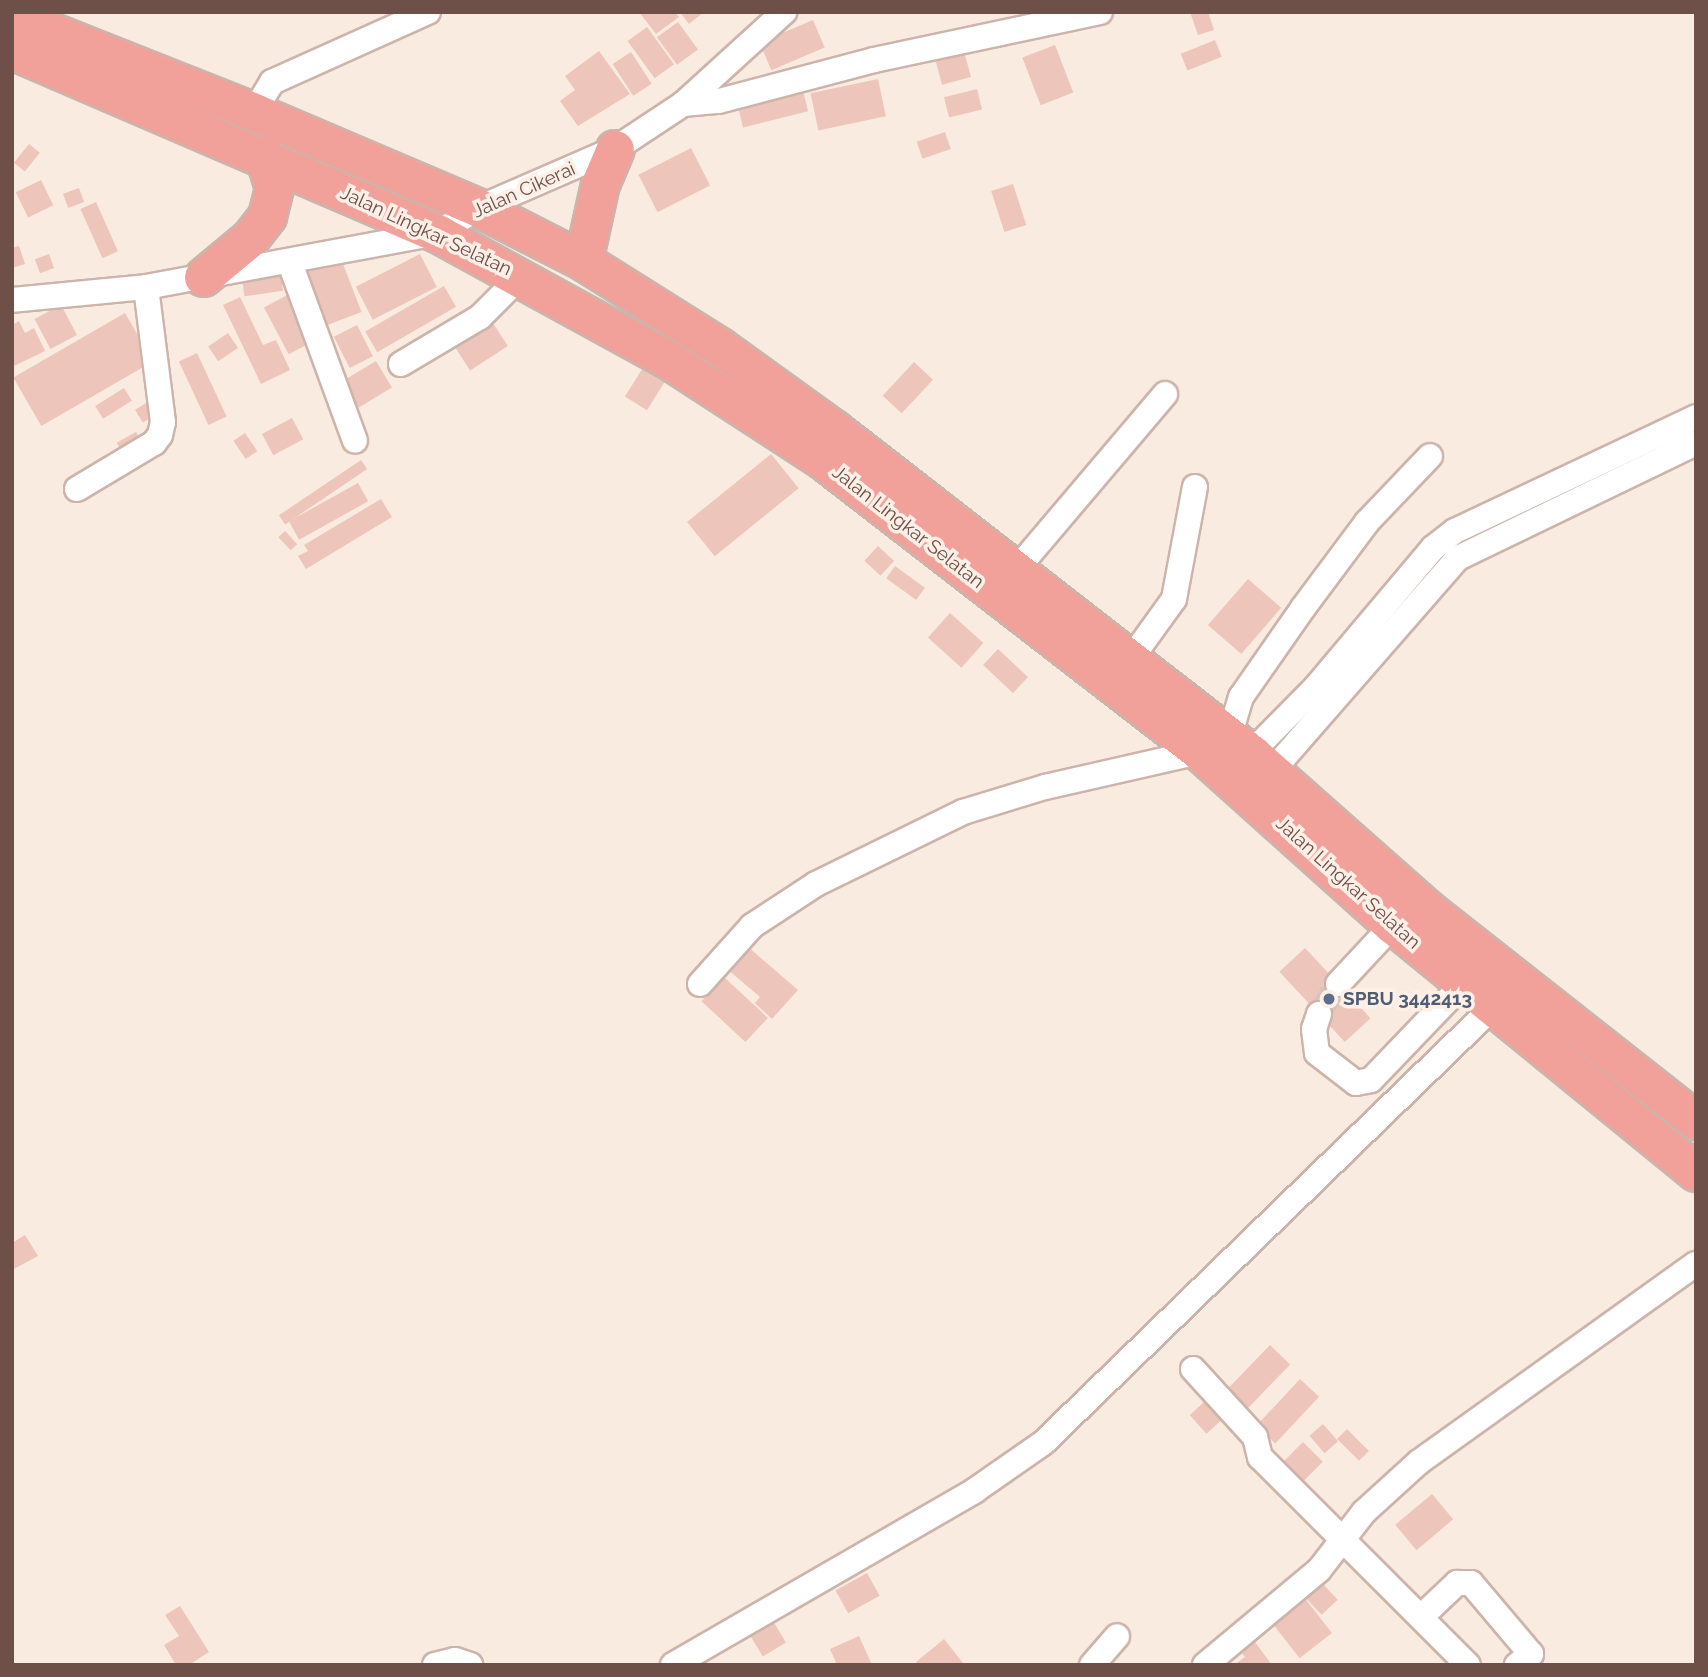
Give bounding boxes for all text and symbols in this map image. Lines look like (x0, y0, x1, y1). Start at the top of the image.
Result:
street label: Jalan Cikerai (469, 157, 579, 223)
street label: Jalan Lingkar Selatan (337, 181, 515, 281)
street label: Jalan Lingkar Selatan (827, 461, 989, 593)
street label: Jalan Lingkar Selatan (1271, 812, 1425, 954)
place label: SPBU 3442413 (1343, 988, 1472, 1010)
marker: SPBU 3442413 (1321, 991, 1337, 1007)

